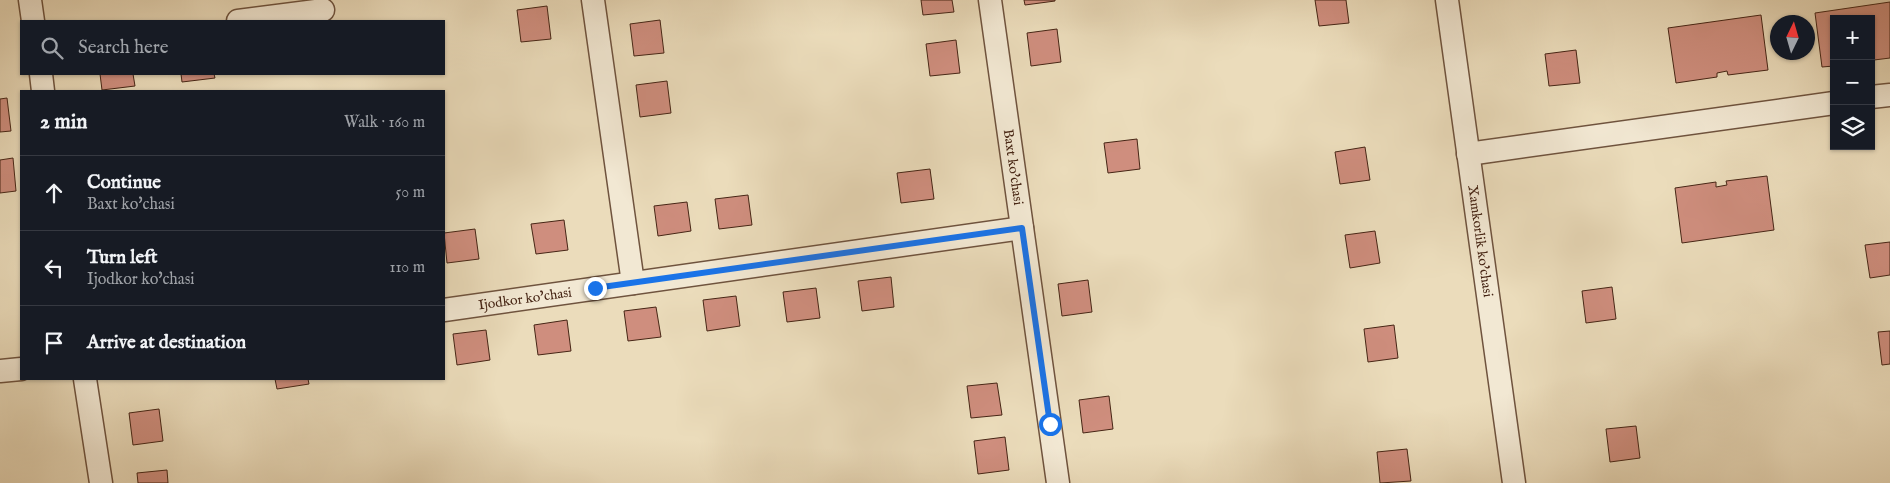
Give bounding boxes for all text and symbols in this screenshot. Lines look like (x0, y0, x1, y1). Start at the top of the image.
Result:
north arrow (1770, 15, 1815, 60)
map controls (1830, 15, 1875, 150)
button: + (1830, 15, 1875, 60)
search box (20, 20, 445, 75)
icon: search (38, 34, 66, 62)
text: Search here (78, 36, 169, 60)
button: − (1830, 60, 1875, 105)
button: layers (1830, 105, 1875, 150)
text: 2 min (40, 109, 87, 136)
text: Walk · 160 m (344, 113, 425, 133)
street label: Baxt ko'chasi (999, 128, 1027, 207)
text: Continue (87, 171, 161, 195)
icon: ahead (40, 179, 68, 207)
text: 50 m (396, 183, 425, 203)
street label: Xamkorlik ko'chasi (1463, 184, 1497, 299)
text: Baxt ko'chasi (87, 195, 175, 215)
text: Turn left (87, 246, 158, 270)
icon: left (40, 254, 68, 282)
text: 110 m (389, 258, 425, 278)
text: Ijodkor ko'chasi (87, 270, 195, 290)
route end (584, 277, 607, 300)
street label: Ijodkor ko'chasi (477, 283, 573, 314)
icon: arrive (40, 329, 68, 357)
text: Arrive at destination (87, 331, 246, 355)
route start (1039, 413, 1062, 436)

